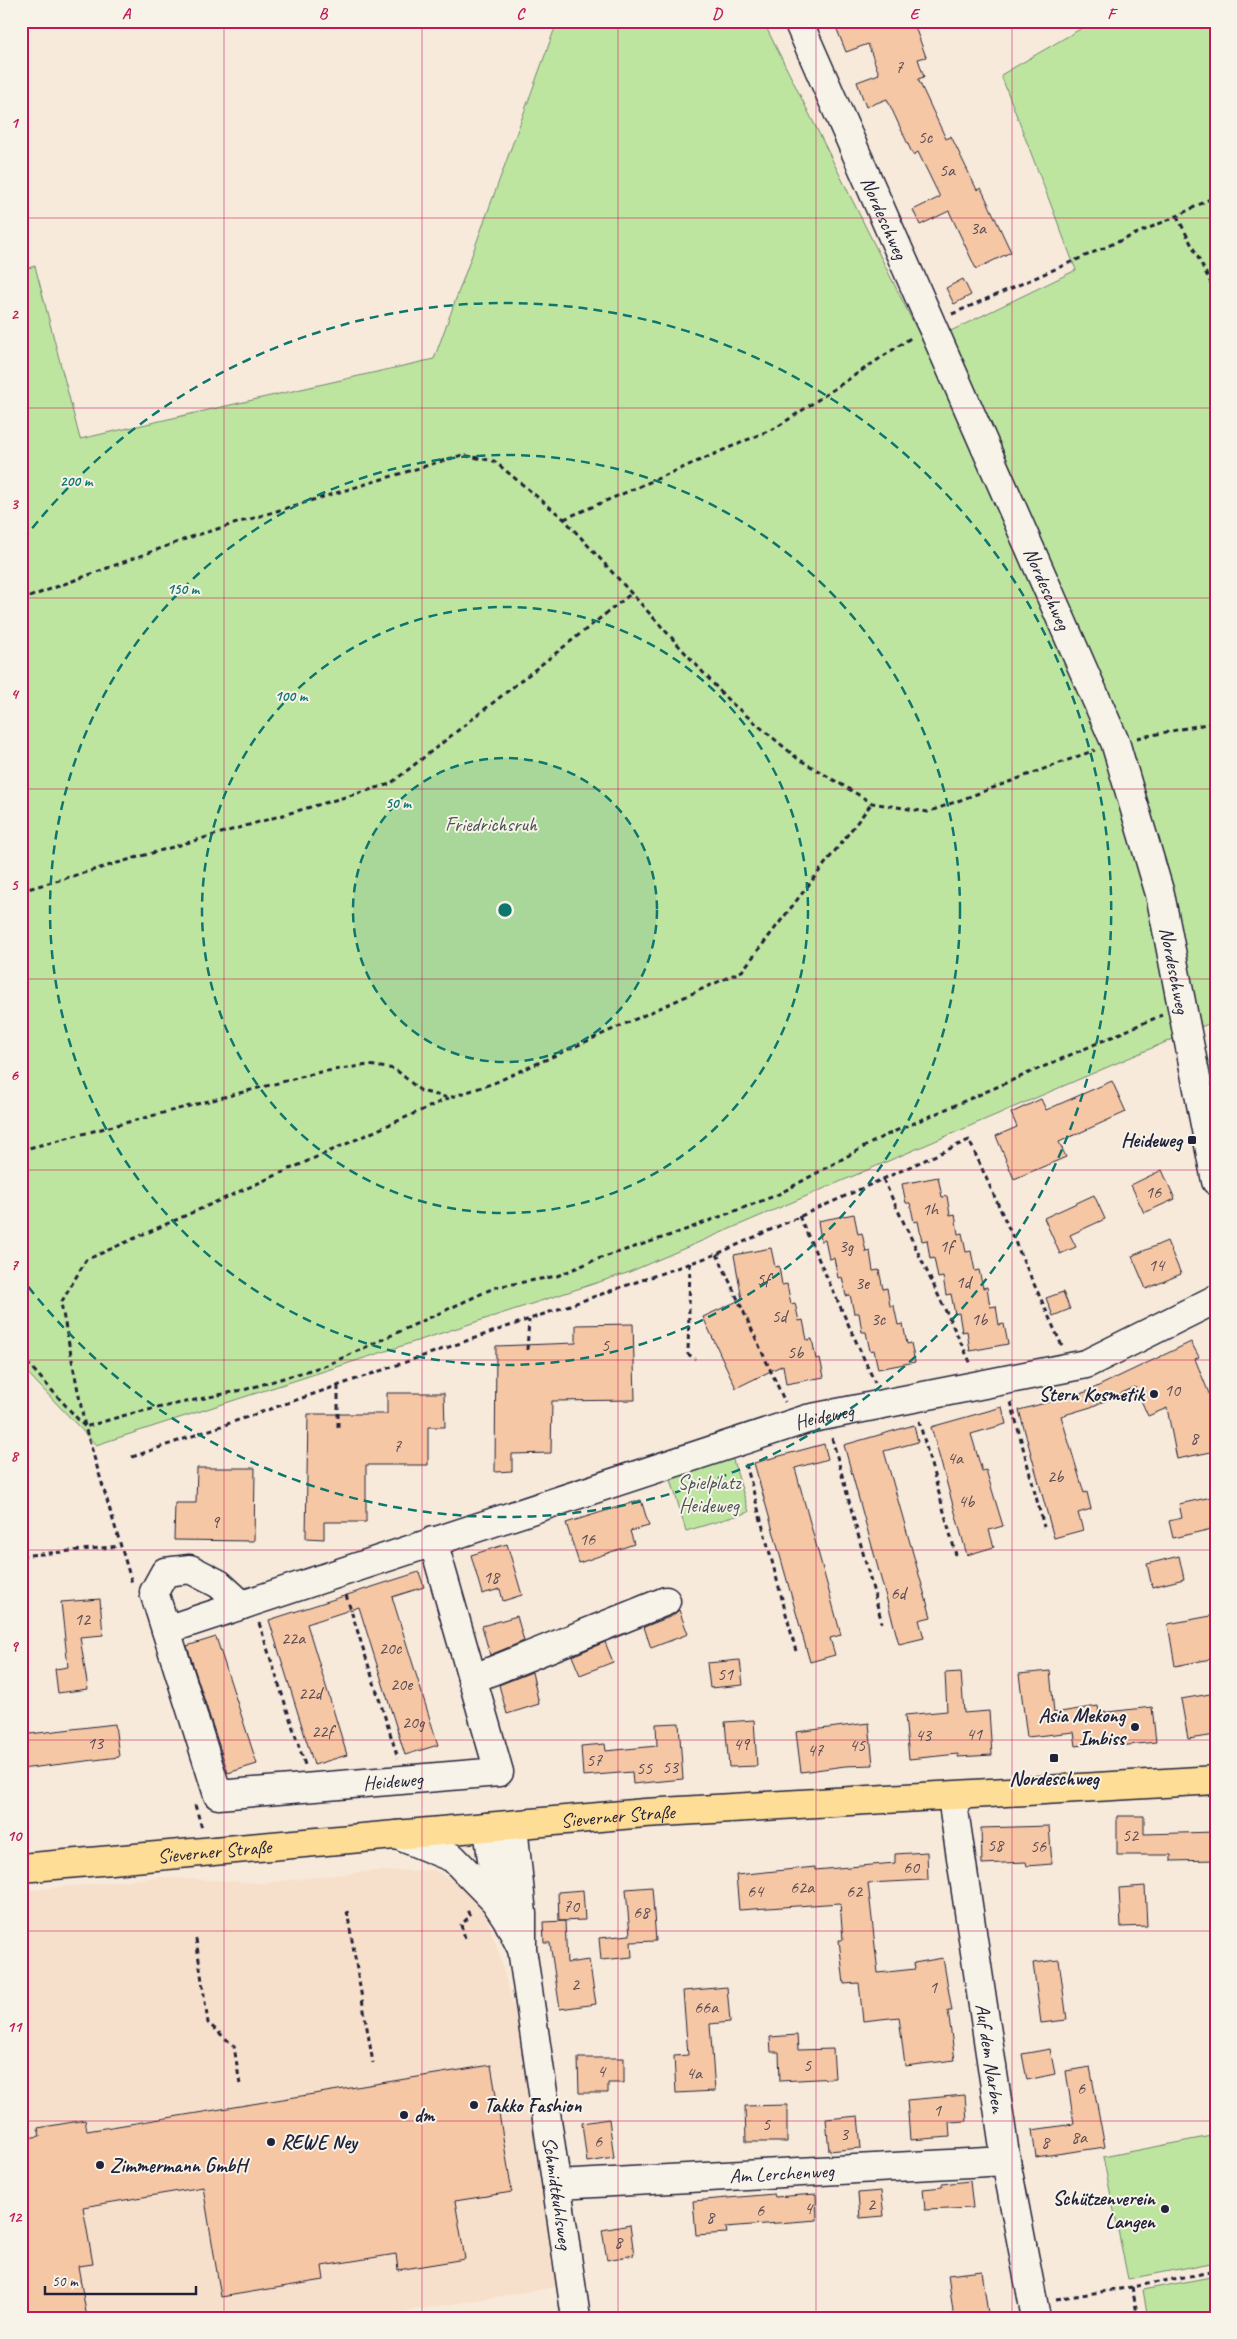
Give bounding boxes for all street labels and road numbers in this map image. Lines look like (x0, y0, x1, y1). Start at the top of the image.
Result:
street label: Nordeschweg (855, 173, 914, 264)
street label: Nordeschweg (1018, 544, 1077, 635)
street label: Nordeschweg (1154, 925, 1195, 1017)
street label: Heideweg (791, 1398, 858, 1435)
street label: Heideweg (362, 1766, 426, 1796)
street label: Sieverner Straße (560, 1799, 677, 1833)
street label: Sieverner Straße (156, 1834, 274, 1869)
street label: Auf dem Narben (970, 2002, 1011, 2116)
street label: Schmidtkuhlsweg (537, 2135, 578, 2253)
street label: Am Lerchenweg (729, 2158, 835, 2189)

